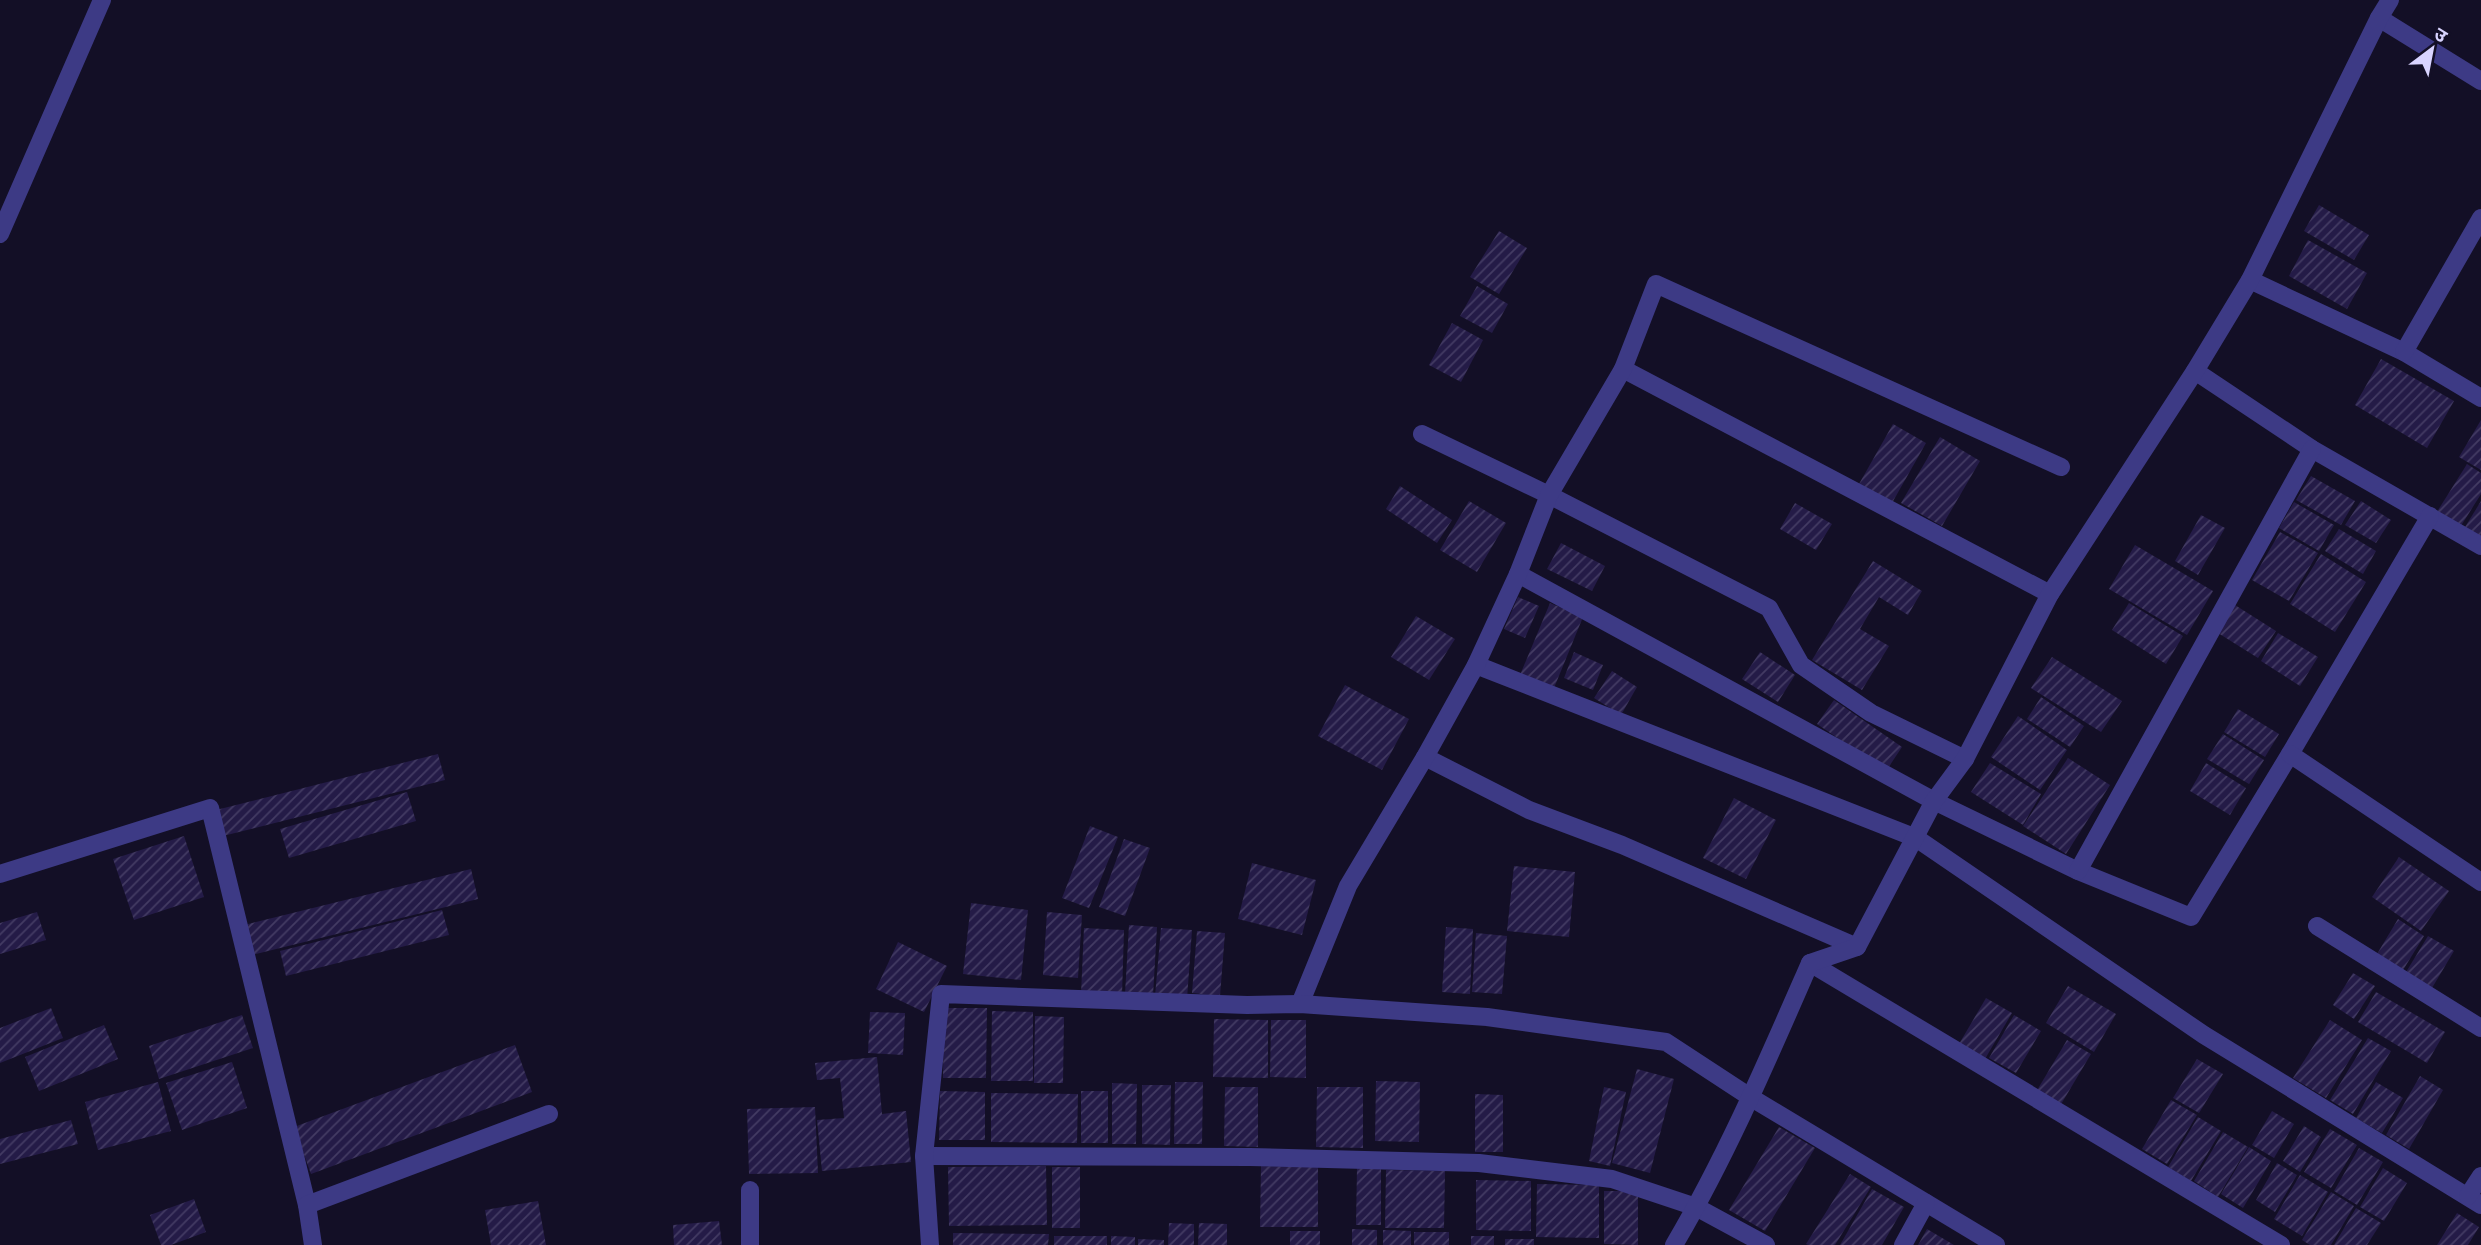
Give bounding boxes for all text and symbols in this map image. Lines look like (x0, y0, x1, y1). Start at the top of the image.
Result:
north arrow (2397, 14, 2467, 84)
text: उ (2430, 22, 2452, 48)

